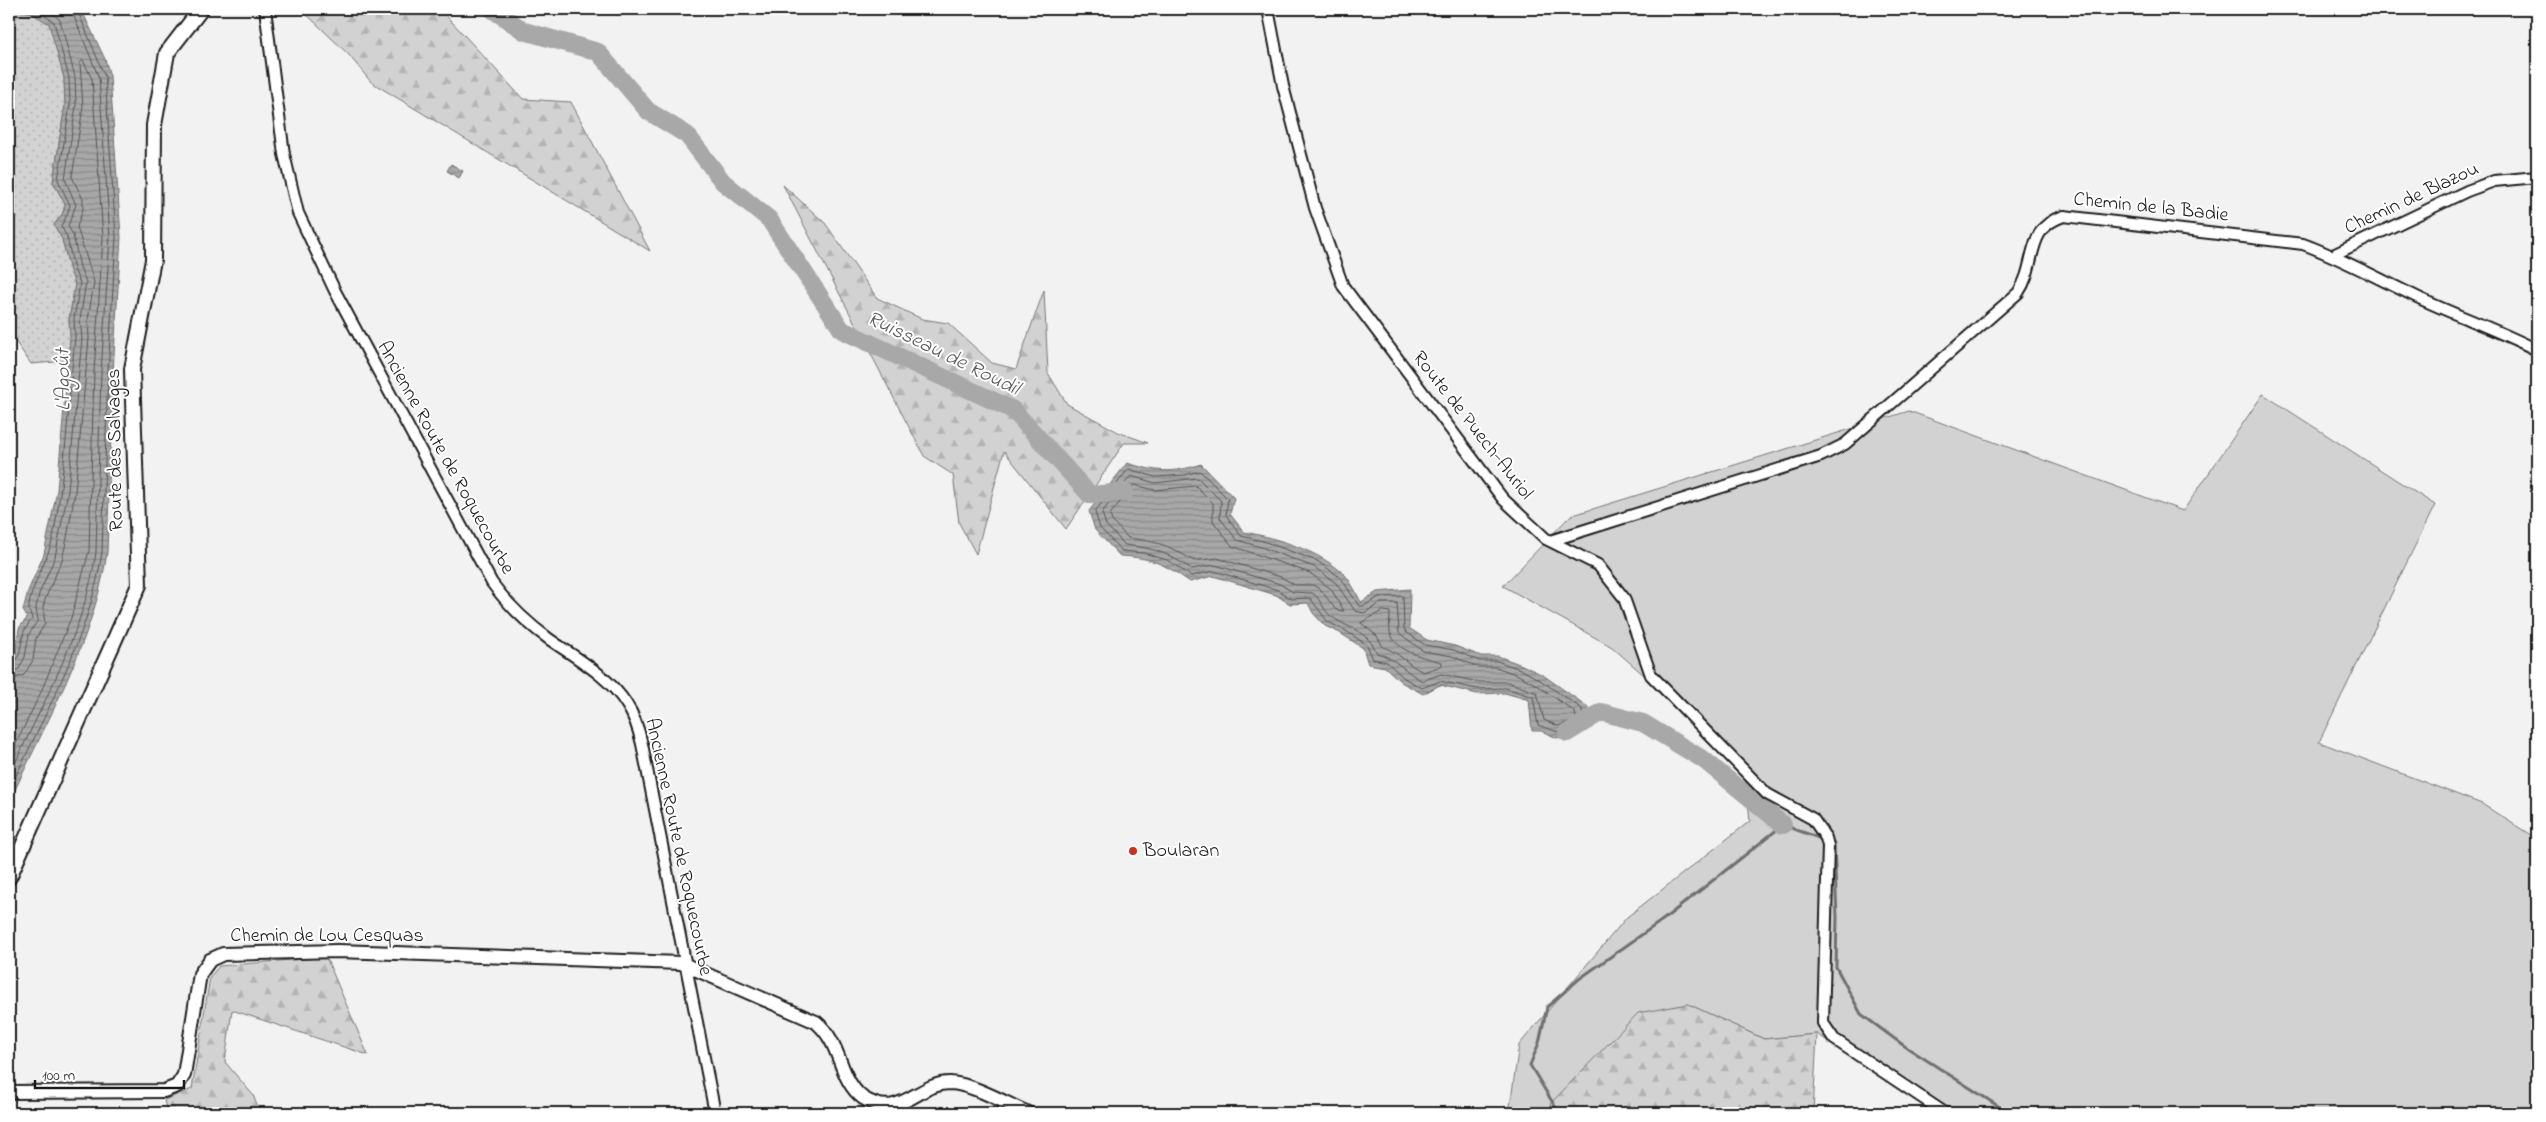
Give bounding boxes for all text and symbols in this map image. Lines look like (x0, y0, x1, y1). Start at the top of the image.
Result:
street label: Chemin de Blazou (2340, 155, 2484, 243)
street label: Chemin de la Badie (2072, 185, 2230, 231)
water label: Ruisseau de Roudil (862, 304, 1027, 405)
street label: Ancienne Route de Roquecourbe (369, 336, 521, 580)
street label: Route de Puech-Auriol (1405, 345, 1539, 507)
water label: L'Agoût (48, 347, 81, 411)
street label: Route des Salvages (100, 368, 133, 532)
street label: Ancienne Route de Roquecourbe (637, 716, 719, 978)
place label: Boularan (1142, 837, 1219, 866)
marker: Boularan (1127, 845, 1139, 857)
street label: Chemin de Lou Cesquas (230, 922, 424, 951)
scale bar (35, 1057, 184, 1089)
text: 100 m (42, 1065, 75, 1087)

